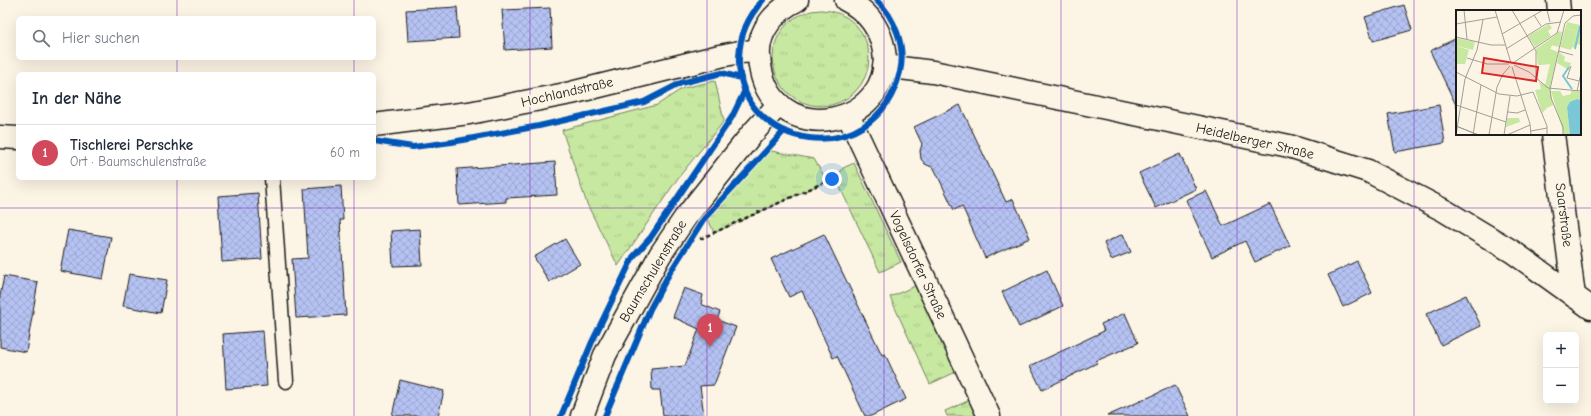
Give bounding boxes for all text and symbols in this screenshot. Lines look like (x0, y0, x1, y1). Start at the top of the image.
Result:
inset map (1456, 10, 1581, 135)
search box (16, 16, 376, 60)
icon: search (30, 27, 52, 49)
text: Hier suchen (62, 29, 140, 47)
street label: Hochlandstraße (519, 73, 615, 111)
text: In der Nähe (32, 89, 121, 108)
street label: Heidelberger Straße (1194, 119, 1316, 163)
text: Tischlerei Perschke (70, 136, 193, 154)
text: 1 (42, 145, 48, 160)
text: 60 m (330, 145, 360, 160)
text: Ort · Baumschulenstraße (70, 154, 206, 169)
your location (822, 169, 842, 189)
street label: Saarstraße (1552, 182, 1576, 248)
street label: Vogelsdorfer Straße (886, 208, 950, 322)
street label: Baumschulenstraße (616, 217, 690, 325)
pin: 1 (697, 314, 723, 347)
map controls (1543, 332, 1579, 404)
button: + (1543, 332, 1579, 368)
button: − (1543, 368, 1579, 404)

